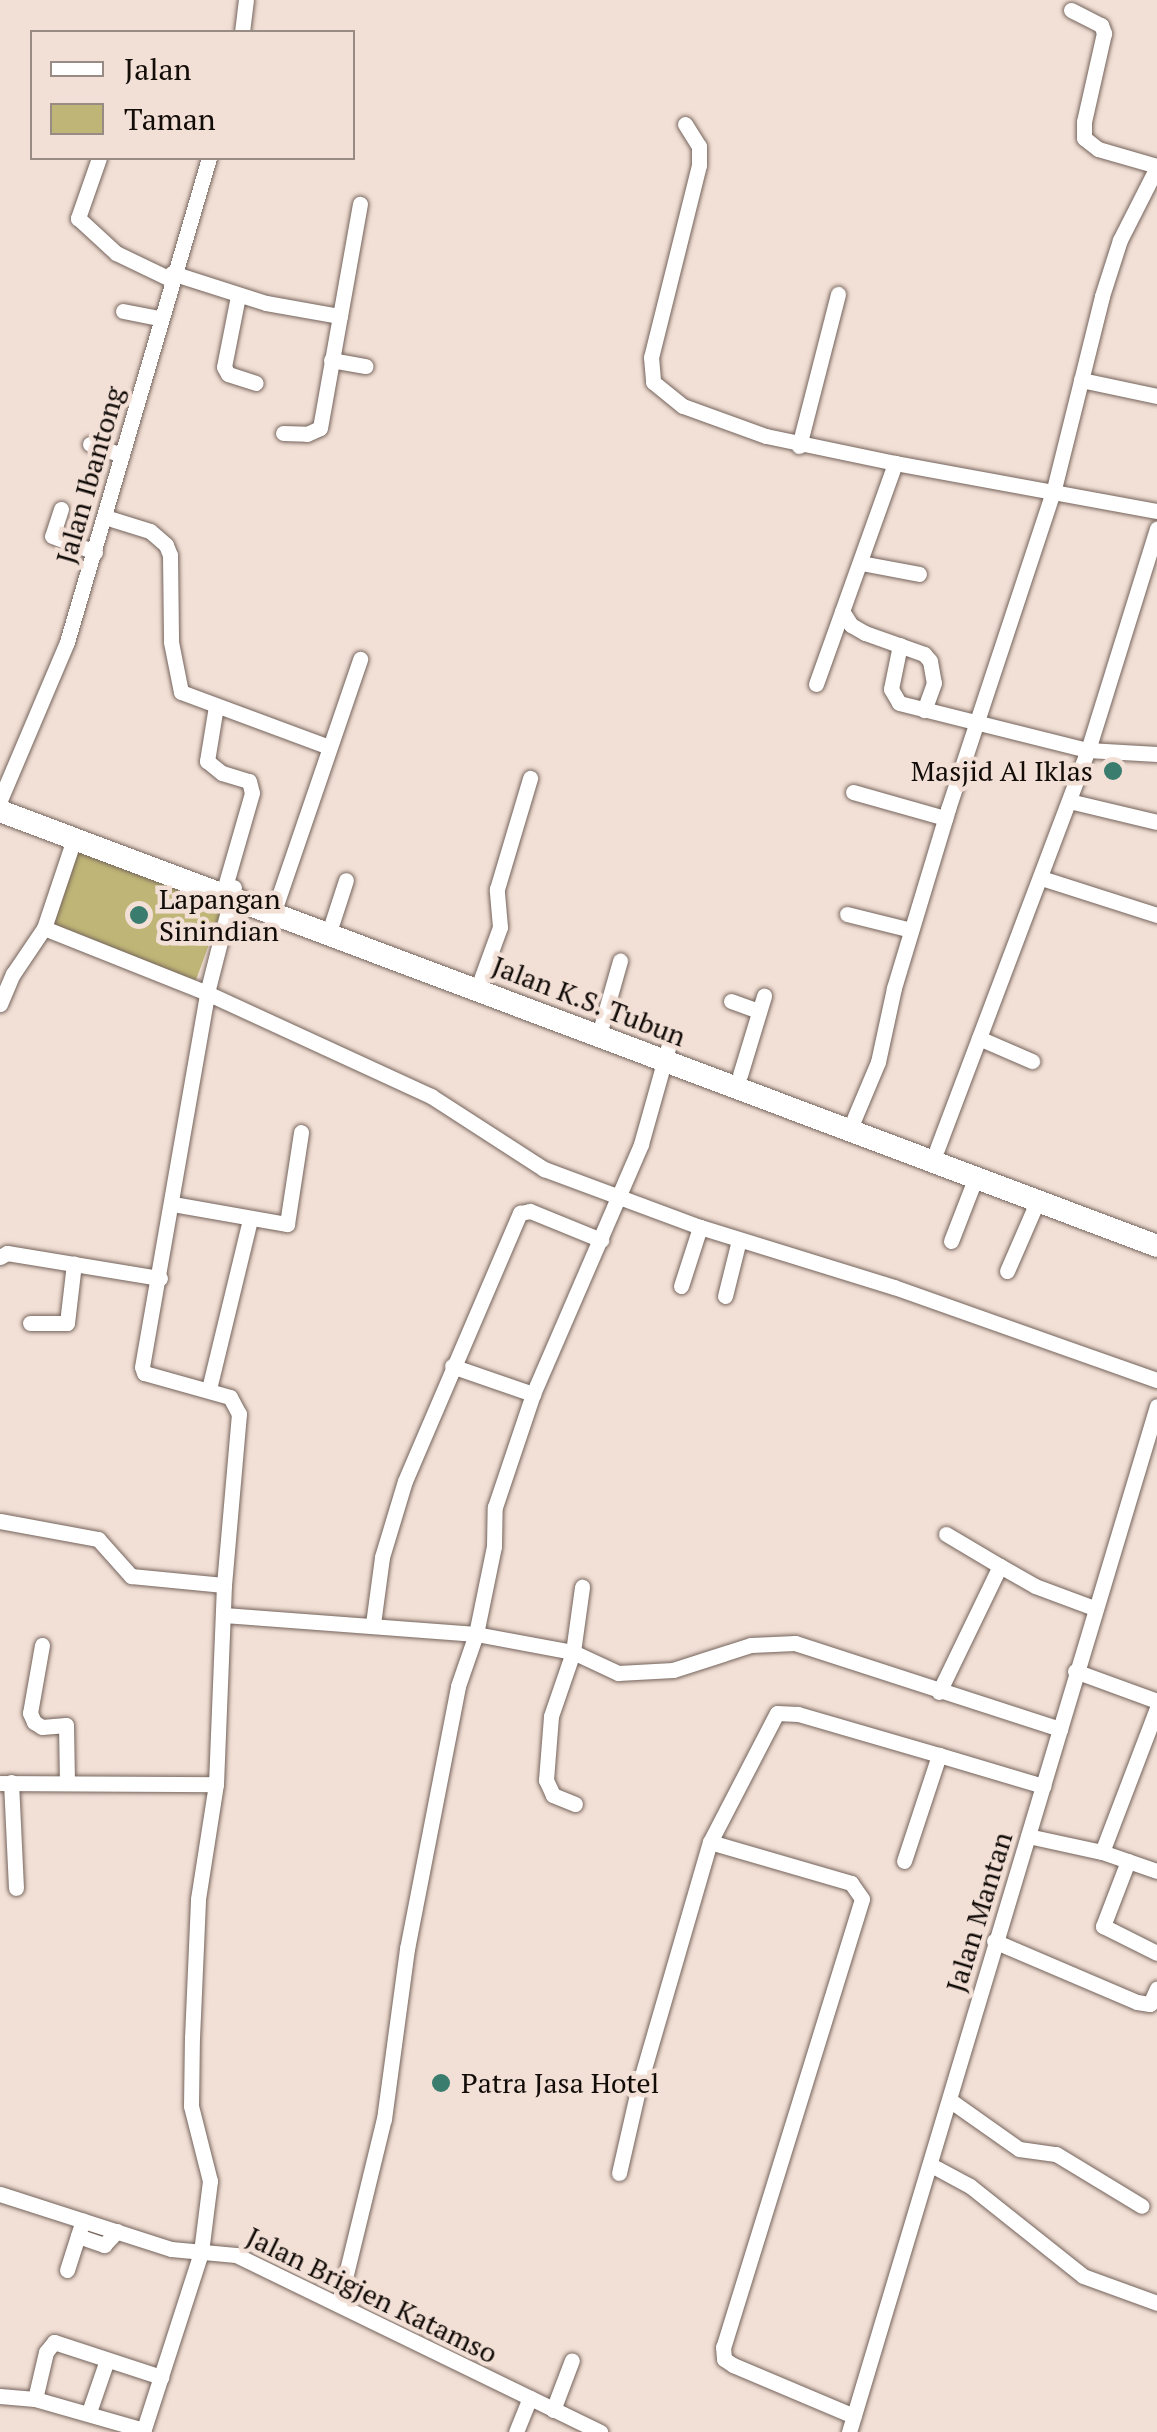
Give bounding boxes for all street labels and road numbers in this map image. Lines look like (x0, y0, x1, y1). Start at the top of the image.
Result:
street label: Jalan Ibantong (49, 383, 131, 567)
street label: Jalan K.S. Tubun (487, 948, 691, 1054)
street label: Jalan Mantan (939, 1828, 1019, 1996)
street label: Jalan Brigjen Katamso (241, 2220, 503, 2370)

